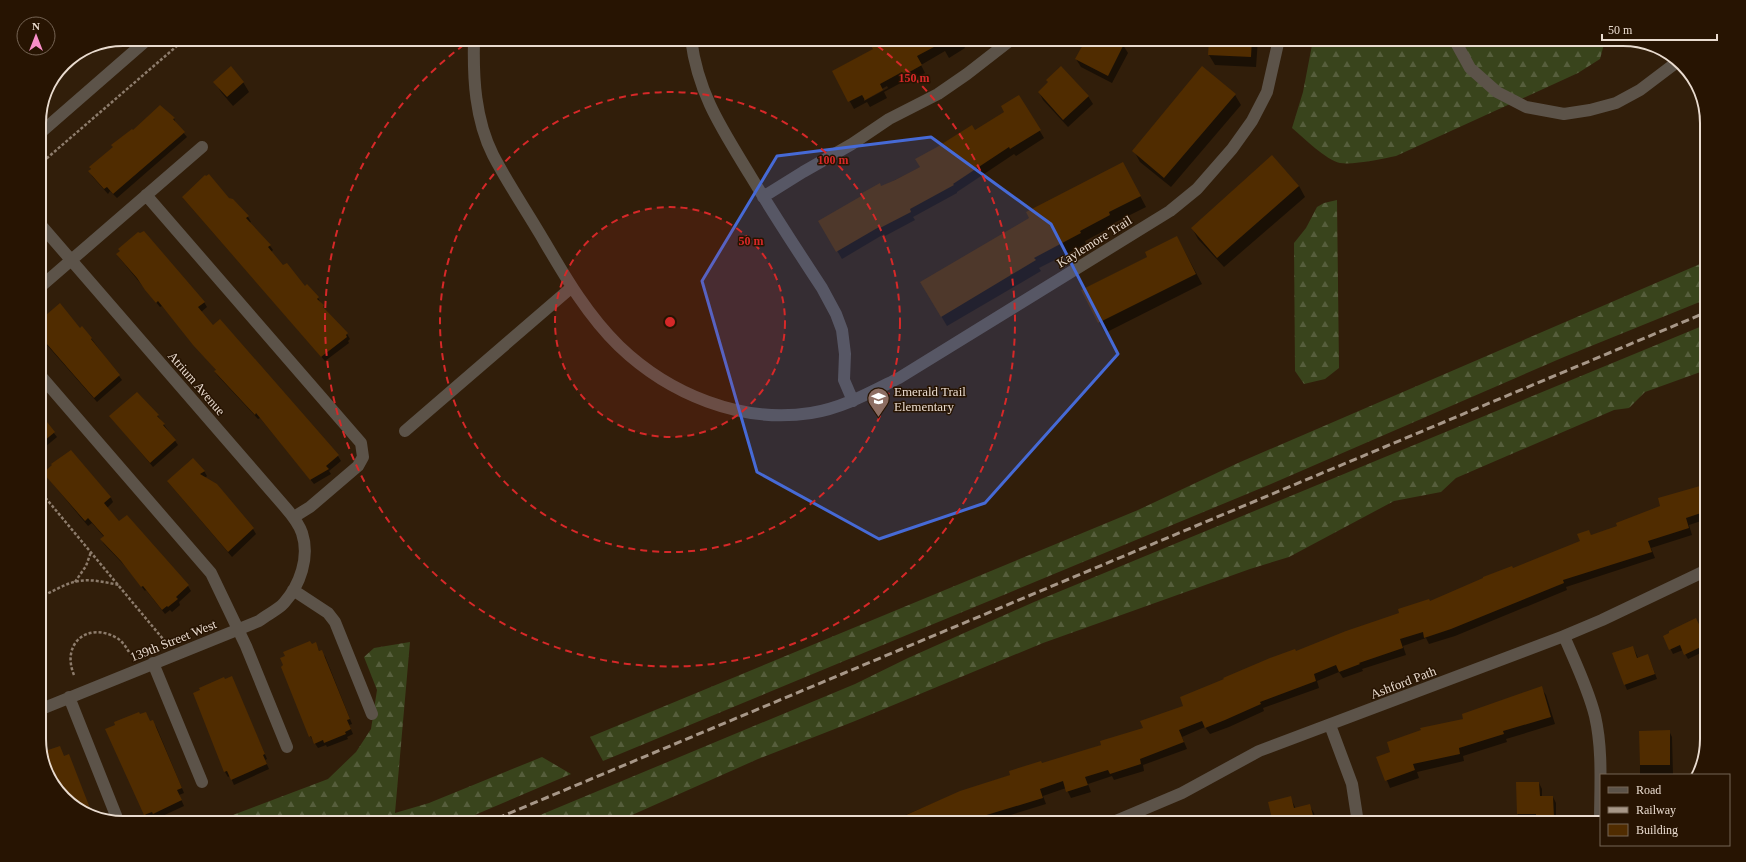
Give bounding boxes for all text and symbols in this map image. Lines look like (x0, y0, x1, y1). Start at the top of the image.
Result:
north arrow (16, 16, 56, 56)
scale bar (1602, 16, 1717, 42)
text: N (32, 20, 40, 32)
text: 50 m (1608, 23, 1633, 37)
text: 150 m (899, 71, 930, 85)
text: 100 m (818, 153, 849, 167)
street label: Kaylemore Trail (1054, 212, 1135, 270)
text: 50 m (739, 234, 764, 248)
centre of rings (663, 315, 677, 329)
street label: Atrium Avenue (165, 348, 229, 418)
place label: Emerald Trail Elementary (894, 384, 966, 414)
school or university icon: Emerald Trail Elementary (866, 385, 892, 418)
street label: 139th Street West (128, 616, 219, 665)
street label: Ashford Path (1368, 663, 1439, 702)
legend (1600, 774, 1730, 846)
text: Road (1636, 783, 1661, 797)
text: Railway (1636, 803, 1676, 817)
text: Building (1636, 823, 1678, 837)

